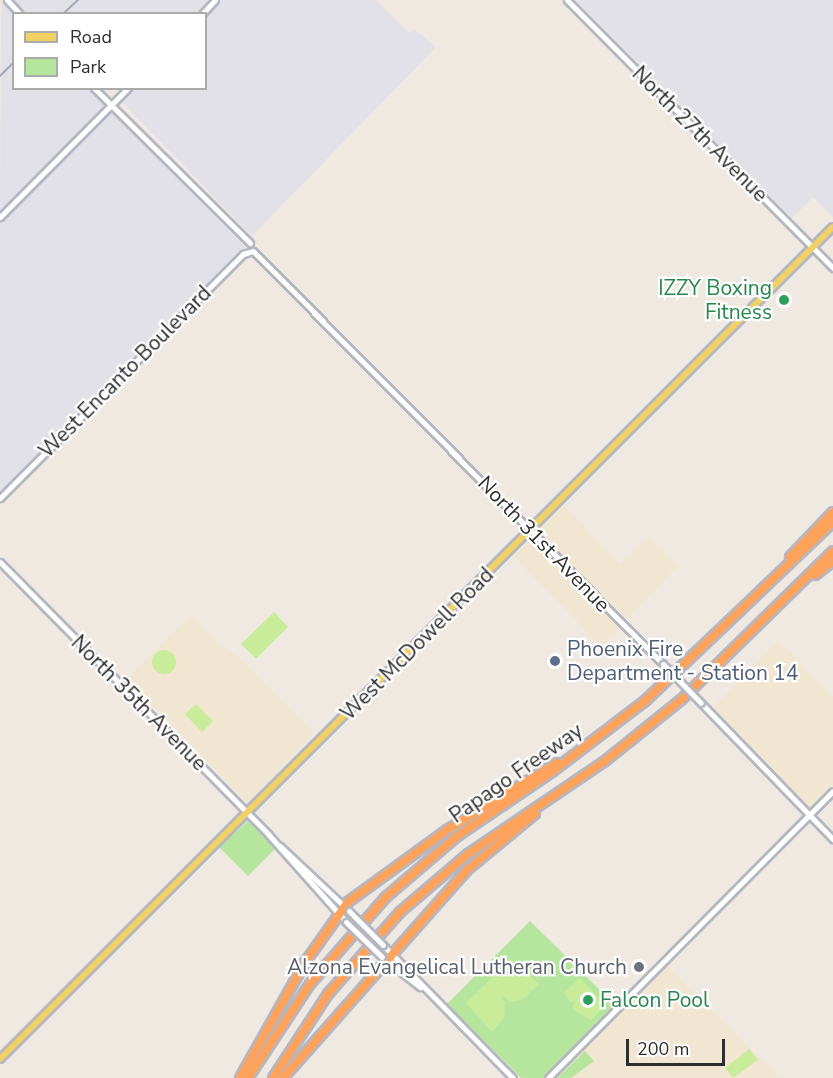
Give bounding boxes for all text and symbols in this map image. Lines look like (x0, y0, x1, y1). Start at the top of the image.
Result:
legend (12, 12, 207, 90)
text: Road (70, 25, 112, 49)
text: Park (70, 55, 106, 79)
street label: North 27th Avenue (627, 61, 773, 207)
place label: IZZY Boxing Fitness (658, 275, 772, 325)
street label: West Encanto Boulevard (34, 281, 216, 463)
marker: IZZY Boxing Fitness (777, 293, 791, 307)
street label: North 31st Avenue (473, 471, 615, 617)
street label: West McDowell Road (335, 562, 499, 726)
street label: North 35th Avenue (66, 630, 212, 776)
place label: Phoenix Fire Department - Station 14 (567, 636, 798, 686)
marker: Phoenix Fire Department - Station 14 (548, 654, 562, 668)
street label: Papago Freeway (445, 718, 587, 828)
place label: Alzona Evangelical Lutheran Church (287, 954, 627, 980)
marker: Alzona Evangelical Lutheran Church (632, 960, 646, 974)
place label: Falcon Pool (600, 987, 709, 1013)
marker: Falcon Pool (581, 993, 595, 1007)
scale bar (629, 1027, 728, 1065)
text: 200 m (637, 1037, 689, 1061)

